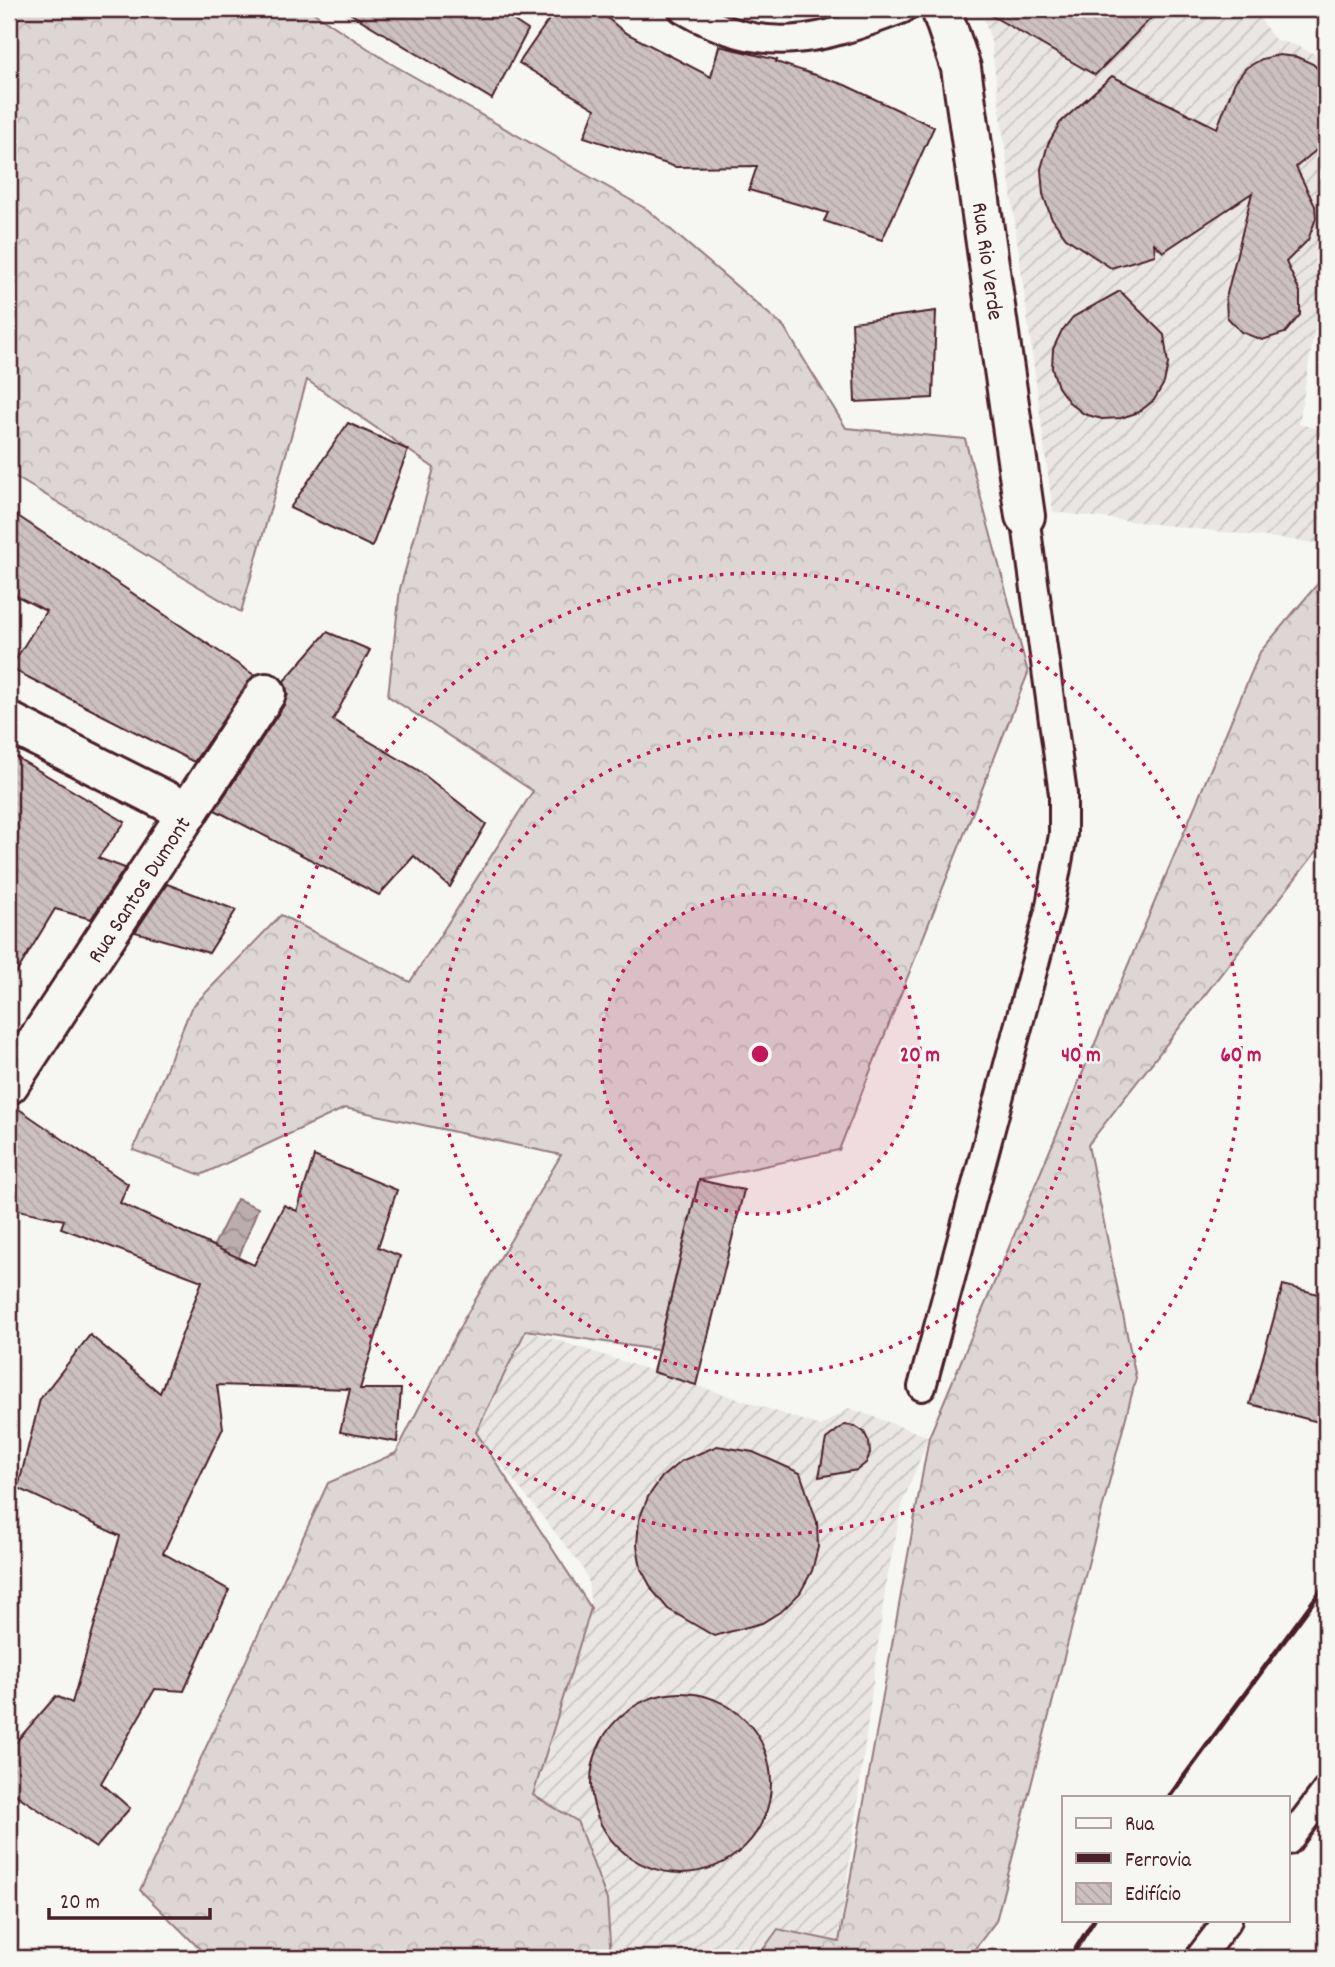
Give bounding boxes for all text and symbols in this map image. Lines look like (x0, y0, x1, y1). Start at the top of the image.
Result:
street label: Rua Rio Verde (961, 200, 1010, 323)
street label: Rua Santos Dumont (81, 811, 201, 971)
centre of rings (748, 1042, 772, 1066)
text: 20 m (900, 1042, 940, 1072)
text: 40 m (1061, 1042, 1101, 1072)
text: 60 m (1221, 1042, 1261, 1072)
legend (1062, 1796, 1290, 1922)
text: Rua (1125, 1811, 1155, 1841)
text: Ferrovia (1125, 1847, 1192, 1877)
scale bar (49, 1876, 210, 1920)
text: Edifício (1125, 1881, 1181, 1911)
text: 20 m (60, 1889, 100, 1919)

